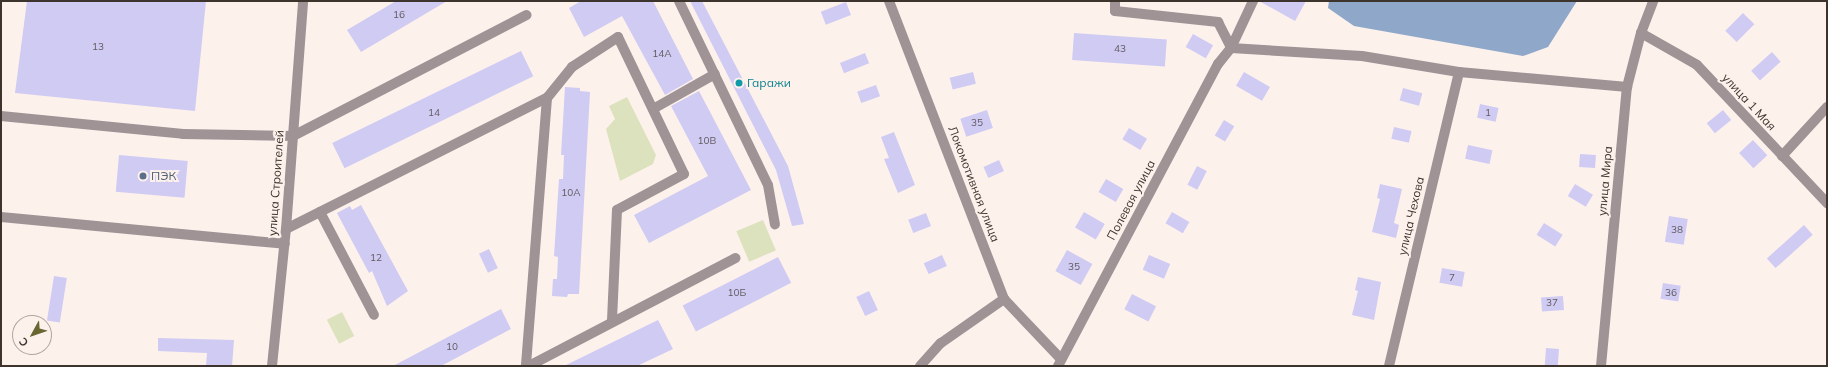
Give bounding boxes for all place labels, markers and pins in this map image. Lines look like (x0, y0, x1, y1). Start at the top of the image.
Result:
place label: Гаражи (747, 76, 791, 90)
marker: Гаражи (734, 78, 744, 88)
place label: ПЭК (151, 169, 176, 183)
marker: ПЭК (138, 171, 148, 181)

